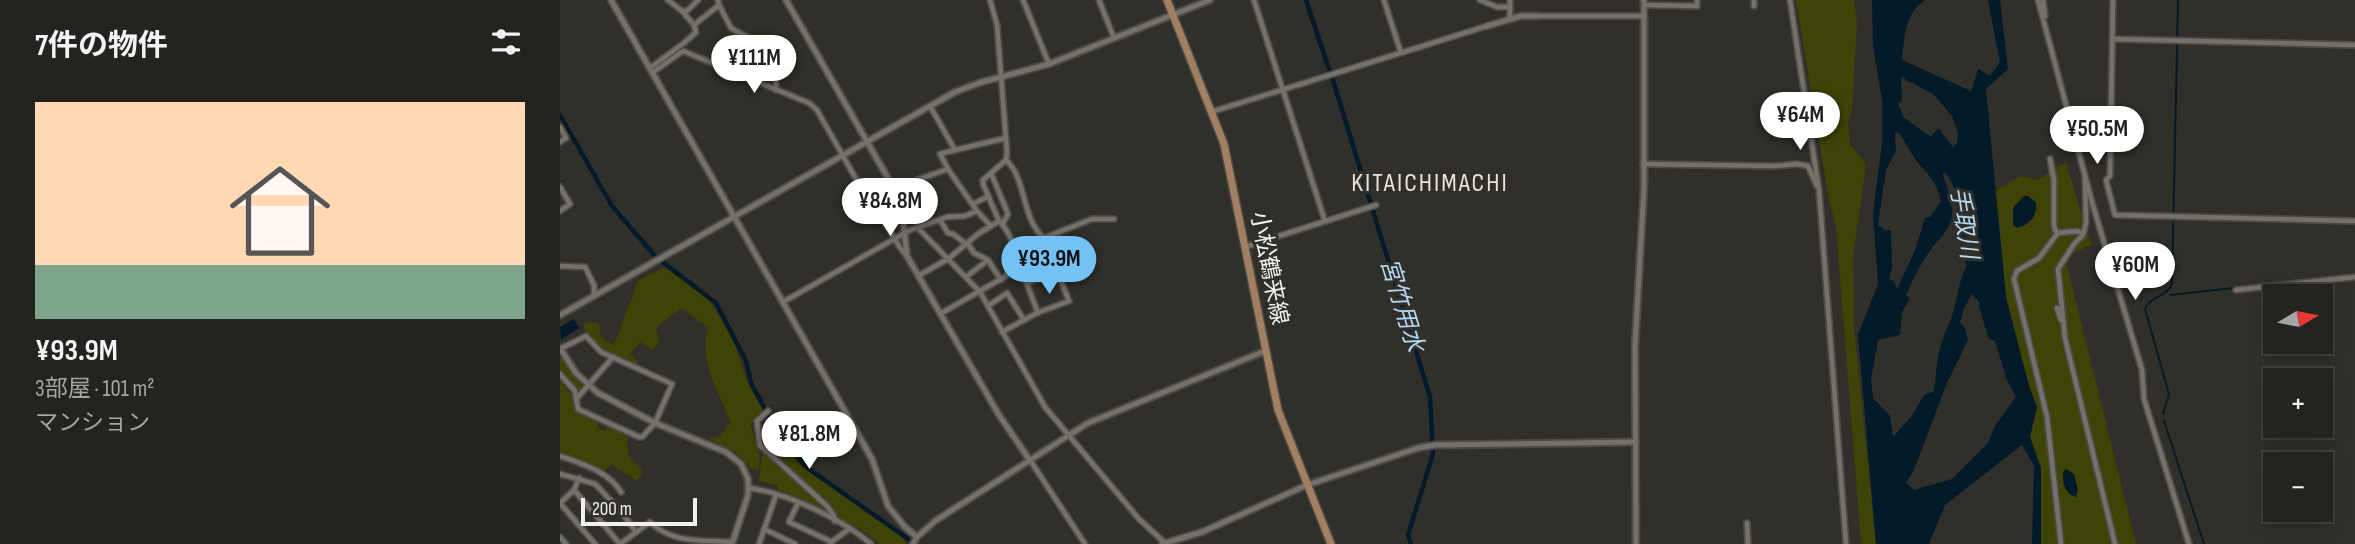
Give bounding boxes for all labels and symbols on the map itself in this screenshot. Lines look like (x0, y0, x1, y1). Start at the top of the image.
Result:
pin: ¥111M (705, 36, 803, 95)
pin: ¥64M (1759, 92, 1841, 152)
pin: ¥50.5M (2040, 106, 2154, 166)
district label: KITAICHIMACHI (1351, 168, 1509, 199)
pin: ¥84.8M (833, 178, 947, 238)
water label: 手取川 (1944, 185, 1984, 264)
street label: 小松鶴来線 (1244, 209, 1294, 327)
pin: ¥93.9M (992, 236, 1106, 296)
pin: ¥60M (2094, 243, 2176, 302)
water label: 宮竹用水 (1374, 255, 1431, 358)
north arrow (2263, 284, 2333, 354)
pin: ¥81.8M (752, 412, 866, 471)
scale bar (581, 495, 696, 527)

